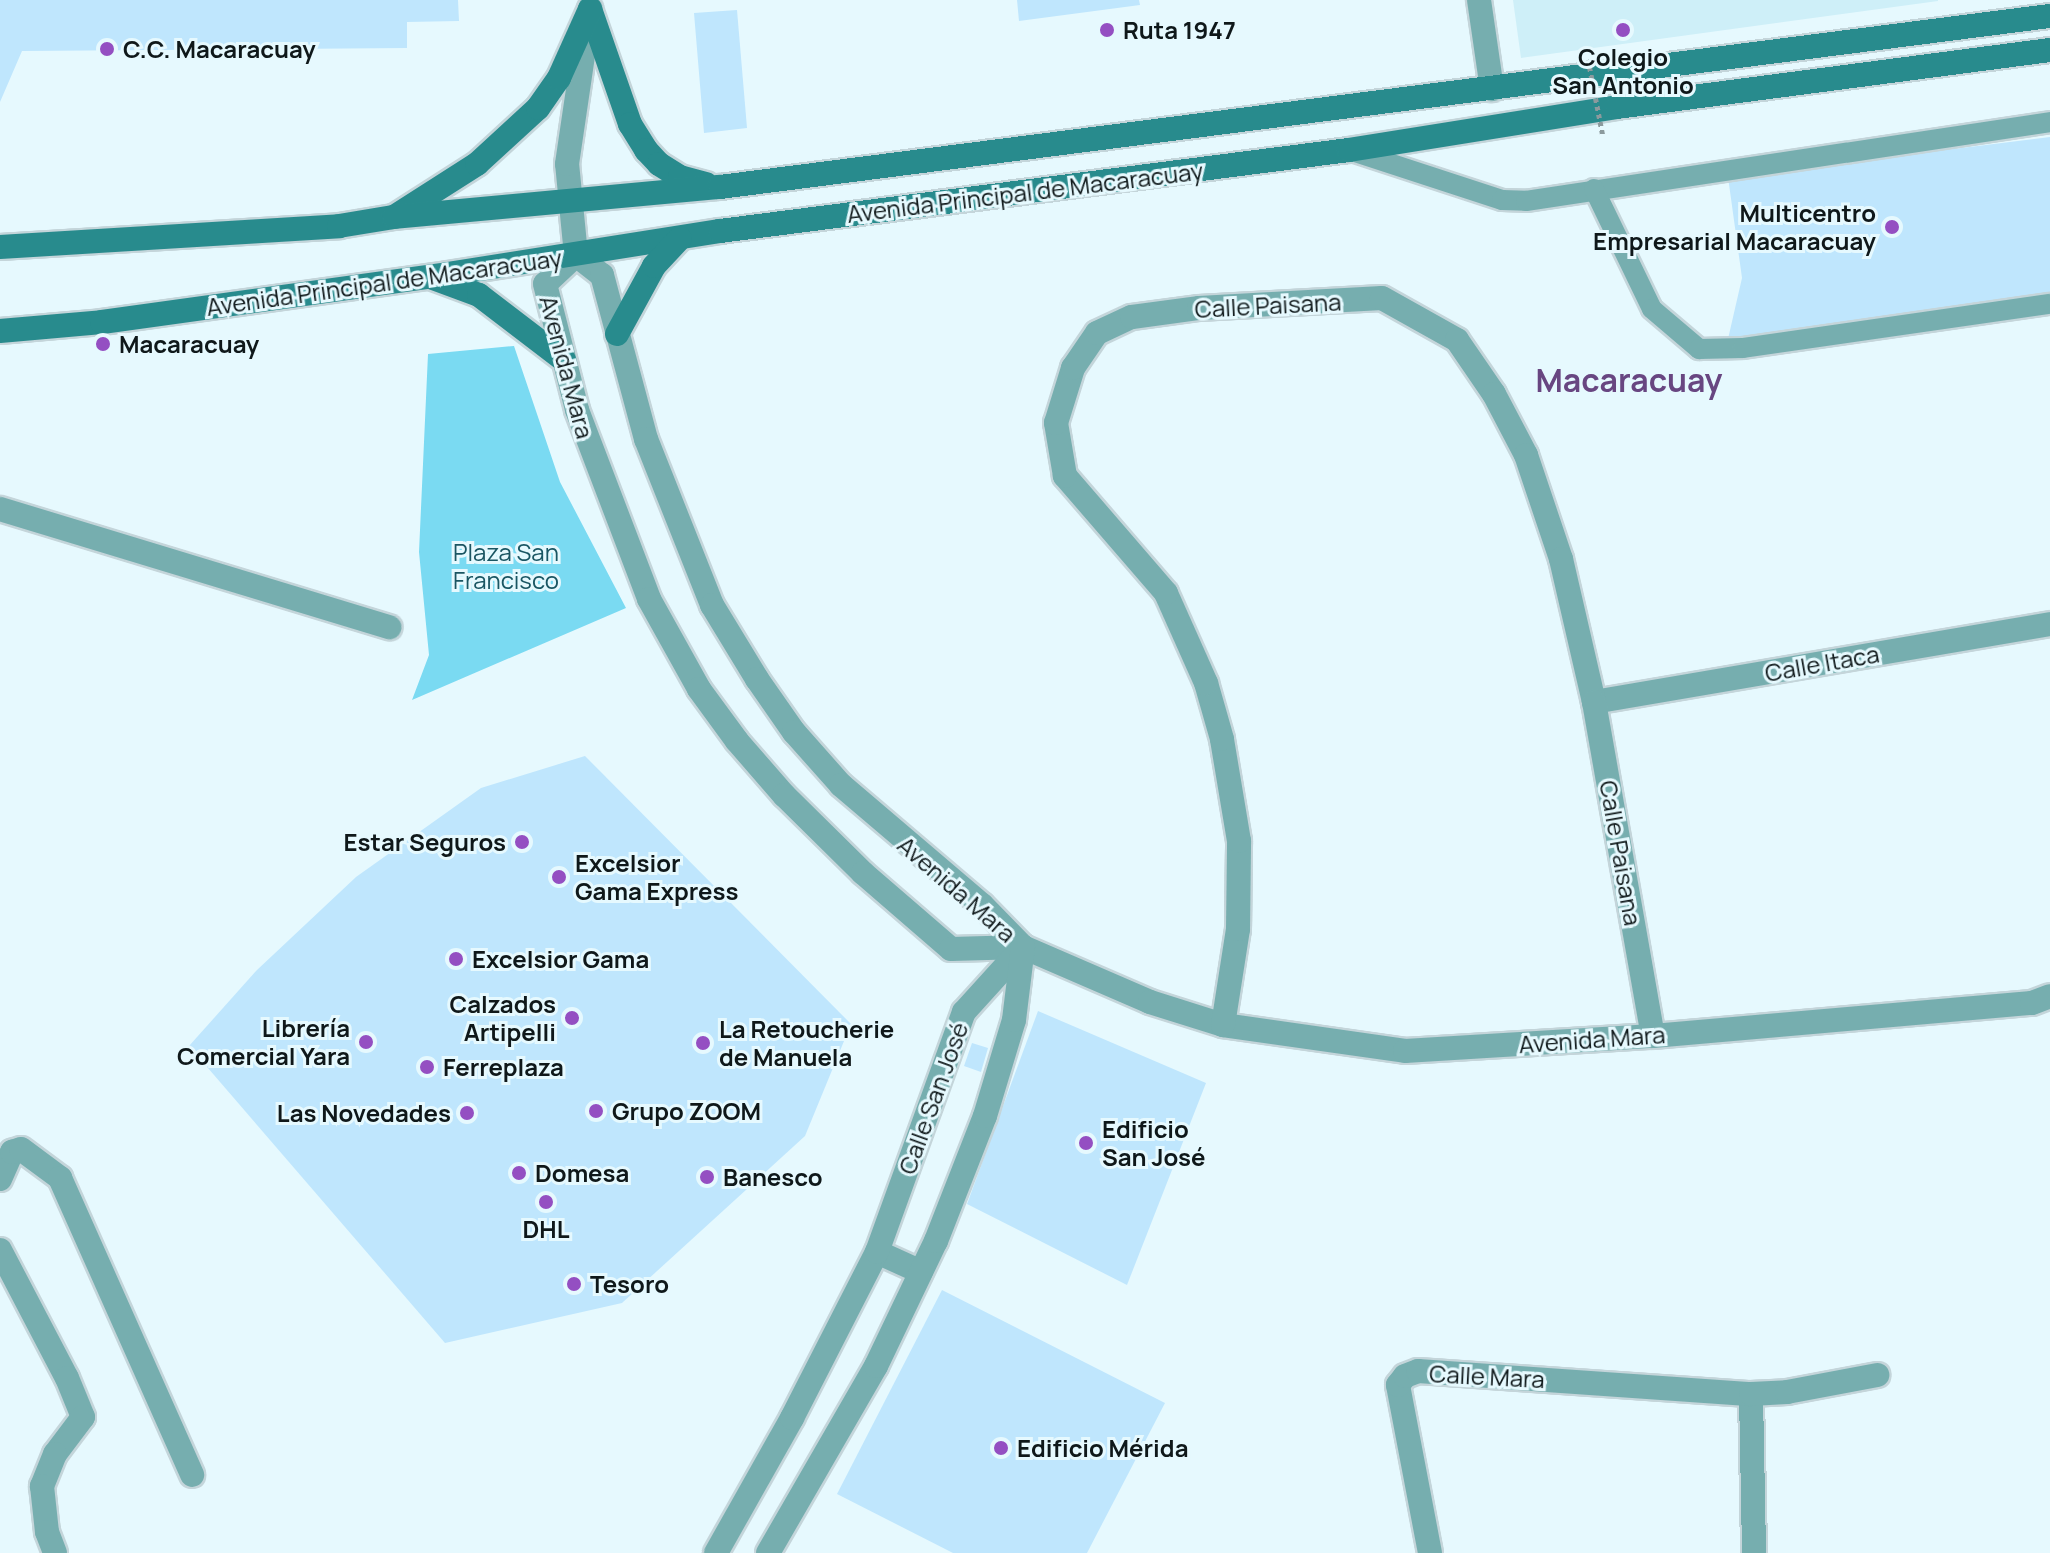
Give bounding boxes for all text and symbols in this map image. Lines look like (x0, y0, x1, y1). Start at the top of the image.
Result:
place label: Ruta 1947 (1123, 16, 1236, 44)
marker: Ruta 1947 (1098, 21, 1116, 39)
marker: Colegio San Antonio (1614, 21, 1632, 39)
place label: C.C. Macaracuay (123, 35, 316, 63)
marker: C.C. Macaracuay (98, 40, 116, 58)
place label: Colegio San Antonio (1552, 43, 1694, 99)
street label: Avenida Principal de Macaracuay (845, 156, 1205, 228)
place label: Multicentro Empresarial Macaracuay (1593, 199, 1876, 255)
marker: Multicentro Empresarial Macaracuay (1883, 218, 1901, 236)
street label: Avenida Principal de Macaracuay (204, 243, 564, 321)
street label: Calle Paisana (1194, 287, 1342, 323)
street label: Avenida Mara (534, 292, 600, 442)
place label: Macaracuay (119, 330, 259, 358)
marker: Macaracuay (94, 335, 112, 353)
district label: Macaracuay (1536, 361, 1722, 399)
park label: Plaza San Francisco (453, 538, 559, 594)
street label: Calle Itaca (1763, 639, 1881, 687)
street label: Calle Paisana (1594, 778, 1648, 928)
place label: Estar Seguros (343, 828, 506, 856)
street label: Avenida Mara (892, 830, 1022, 948)
marker: Estar Seguros (513, 833, 531, 851)
place label: Excelsior Gama Express (575, 849, 738, 905)
marker: Excelsior Gama Express (550, 868, 568, 886)
place label: Excelsior Gama (472, 945, 649, 973)
marker: Excelsior Gama (447, 950, 465, 968)
place label: Calzados Artipelli (449, 990, 556, 1046)
marker: Calzados Artipelli (563, 1009, 581, 1027)
place label: Librería Comercial Yara (177, 1014, 350, 1070)
place label: La Retoucherie de Manuela (719, 1015, 894, 1071)
street label: Calle San José (892, 1018, 974, 1178)
street label: Avenida Mara (1518, 1020, 1666, 1058)
marker: Librería Comercial Yara (357, 1033, 375, 1051)
marker: La Retoucherie de Manuela (694, 1034, 712, 1052)
place label: Ferreplaza (443, 1053, 564, 1081)
marker: Ferreplaza (418, 1058, 436, 1076)
place label: Grupo ZOOM (612, 1097, 761, 1125)
place label: Las Novedades (277, 1099, 451, 1127)
marker: Grupo ZOOM (587, 1102, 605, 1120)
marker: Las Novedades (458, 1104, 476, 1122)
place label: Edificio San José (1102, 1115, 1205, 1171)
marker: Edificio San José (1077, 1134, 1095, 1152)
place label: Domesa (535, 1159, 629, 1187)
place label: Banesco (723, 1163, 823, 1191)
marker: Domesa (510, 1164, 528, 1182)
marker: Banesco (698, 1168, 716, 1186)
marker: DHL (537, 1193, 555, 1211)
place label: DHL (523, 1215, 569, 1243)
place label: Tesoro (590, 1270, 669, 1298)
marker: Tesoro (565, 1275, 583, 1293)
street label: Calle Mara (1429, 1359, 1545, 1393)
place label: Edificio Mérida (1017, 1434, 1188, 1462)
marker: Edificio Mérida (992, 1439, 1010, 1457)

